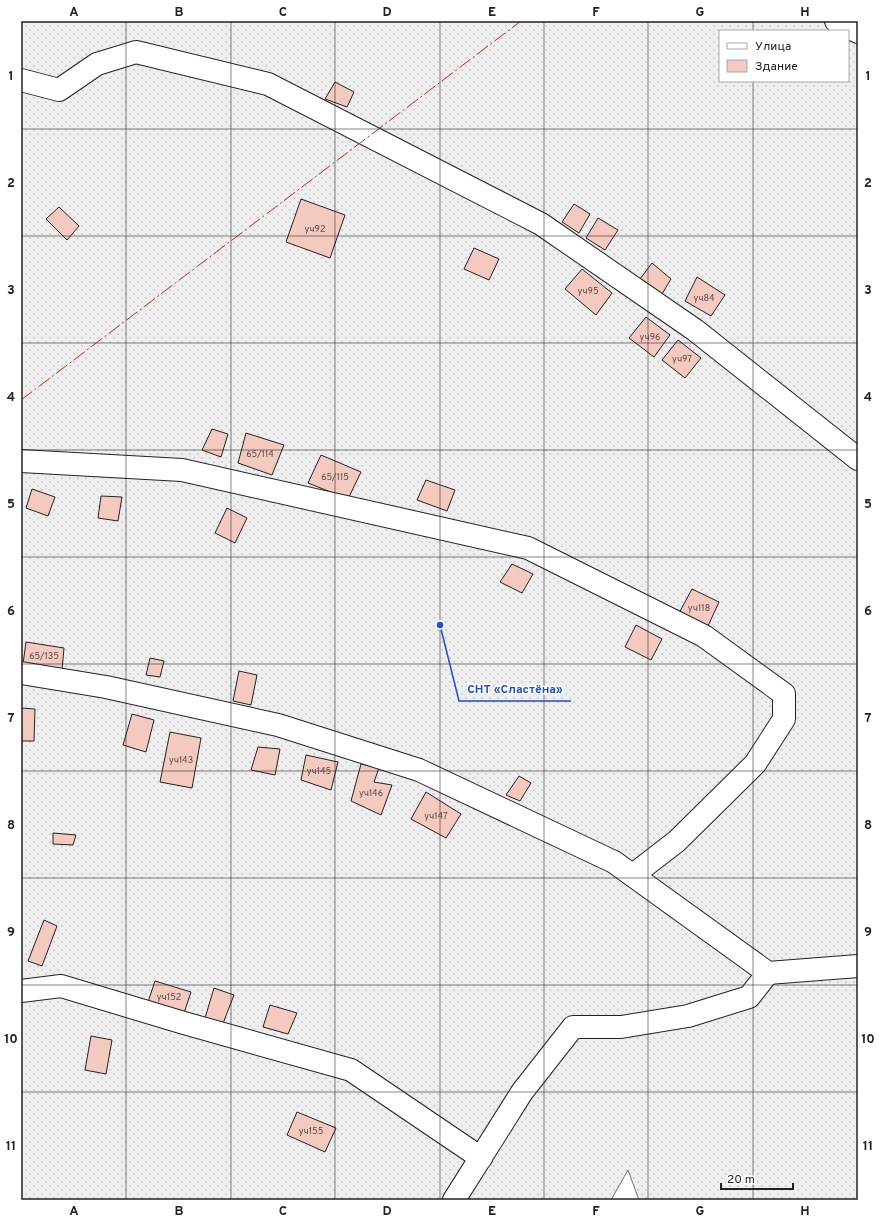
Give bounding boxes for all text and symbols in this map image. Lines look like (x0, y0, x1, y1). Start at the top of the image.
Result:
text: A (69, 5, 79, 21)
text: B (175, 5, 184, 21)
text: C (279, 5, 287, 21)
text: D (382, 5, 392, 21)
text: E (488, 5, 496, 21)
text: F (592, 5, 600, 21)
text: G (696, 5, 705, 21)
text: H (800, 5, 810, 21)
legend (719, 30, 849, 82)
text: Улица (755, 39, 791, 55)
text: Здание (755, 59, 798, 75)
text: 1 (8, 69, 14, 85)
text: 1 (865, 69, 871, 85)
text: 2 (7, 176, 15, 192)
text: 2 (864, 176, 872, 192)
house number: уч92 (305, 224, 325, 235)
text: 3 (7, 283, 15, 299)
text: 3 (864, 283, 872, 299)
house number: уч95 (577, 286, 599, 297)
house number: уч84 (693, 293, 715, 304)
house number: уч96 (640, 332, 660, 343)
house number: уч97 (672, 354, 692, 365)
text: 4 (7, 390, 15, 406)
text: 4 (864, 390, 872, 406)
house number: 65/114 (246, 449, 274, 460)
house number: 65/115 (321, 472, 349, 483)
text: 5 (7, 497, 15, 513)
text: 5 (864, 497, 872, 513)
house number: уч118 (688, 603, 710, 614)
text: 6 (7, 604, 15, 620)
text: 6 (864, 604, 872, 620)
house number: 65/135 (29, 651, 59, 662)
callout: СНТ «Сластёна» (459, 677, 571, 701)
text: СНТ «Сластёна» (467, 682, 563, 698)
text: 7 (8, 711, 15, 727)
text: 7 (865, 711, 872, 727)
house number: уч143 (169, 755, 193, 766)
house number: уч145 (307, 766, 331, 777)
house number: уч146 (359, 788, 383, 799)
house number: уч147 (424, 811, 448, 822)
text: 8 (7, 818, 15, 834)
text: 8 (864, 818, 872, 834)
text: 9 (7, 925, 15, 941)
text: 9 (864, 925, 872, 941)
house number: уч152 (157, 992, 181, 1003)
text: 10 (4, 1032, 18, 1048)
text: 10 (861, 1032, 875, 1048)
house number: уч155 (299, 1126, 323, 1137)
text: 11 (6, 1139, 16, 1155)
text: 11 (863, 1139, 873, 1155)
scale bar (721, 1165, 793, 1191)
text: 20 m (727, 1172, 755, 1188)
text: A (69, 1204, 79, 1220)
text: B (175, 1204, 184, 1220)
text: C (279, 1204, 287, 1220)
text: D (382, 1204, 392, 1220)
text: E (488, 1204, 496, 1220)
text: F (592, 1204, 600, 1220)
text: G (696, 1204, 705, 1220)
text: H (800, 1204, 810, 1220)

